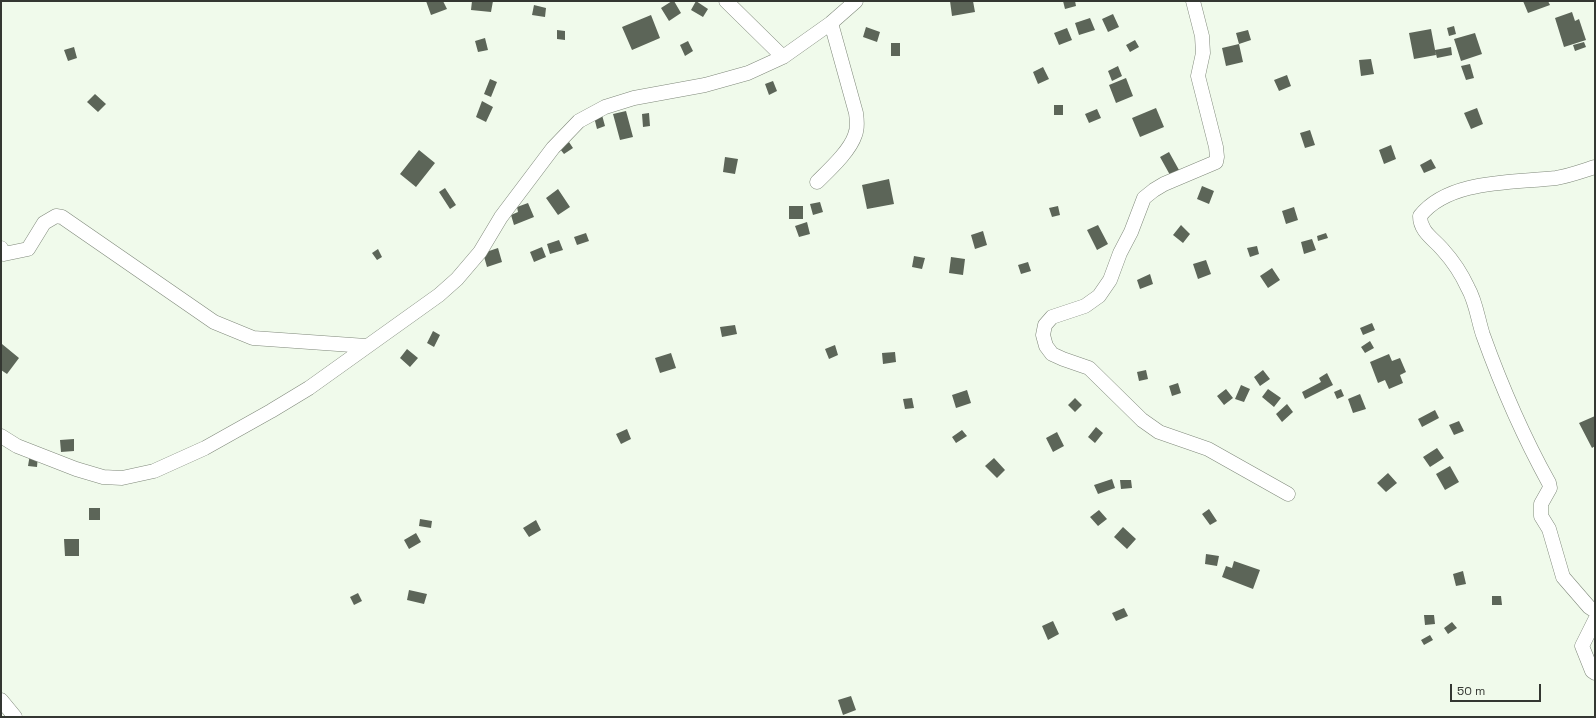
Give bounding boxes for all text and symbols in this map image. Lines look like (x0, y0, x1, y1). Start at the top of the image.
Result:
scale bar (1452, 676, 1543, 702)
text: 50 m (1457, 683, 1485, 699)

